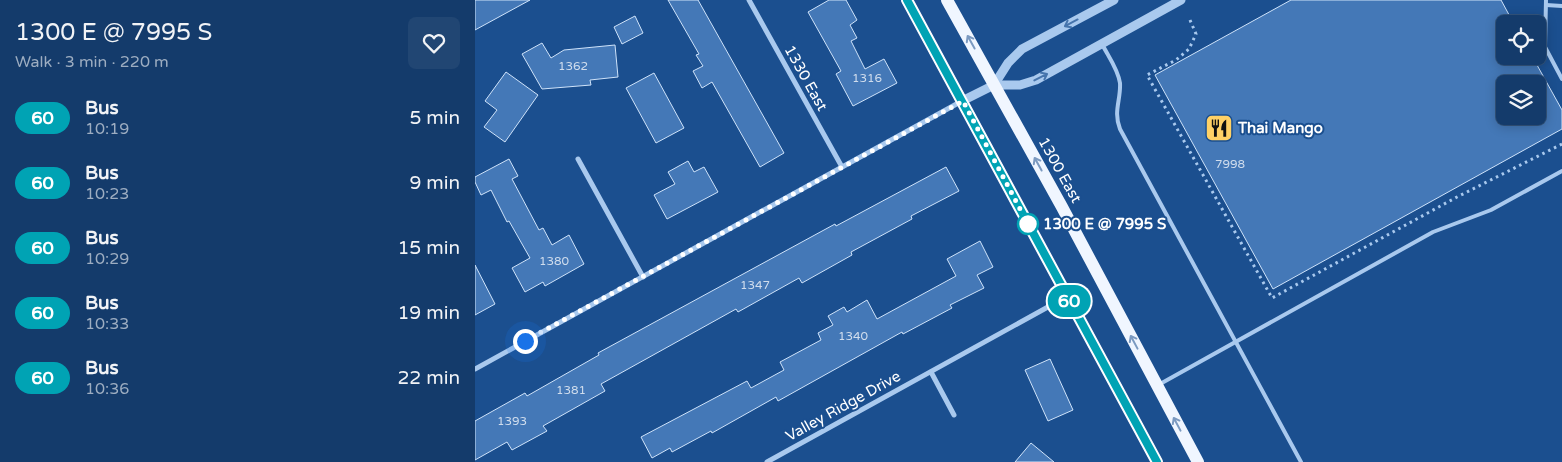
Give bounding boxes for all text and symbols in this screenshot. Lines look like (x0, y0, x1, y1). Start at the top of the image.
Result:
map controls (1496, 15, 1546, 125)
button: locate (1496, 15, 1546, 65)
button: heart (408, 17, 460, 69)
text: 1300 E @ 7995 S (15, 18, 212, 47)
one-way arrow (1063, 18, 1078, 28)
one-way arrow (965, 36, 975, 50)
street label: 1330 East (781, 42, 832, 114)
text: Walk · 3 min · 220 m (15, 52, 169, 72)
house number: 1362 (558, 59, 588, 73)
house number: 1316 (852, 71, 882, 85)
one-way arrow (1034, 72, 1049, 82)
button: layers (1496, 75, 1546, 125)
text: Bus (85, 97, 119, 119)
text: 60 (31, 107, 54, 129)
text: 5 min (409, 107, 460, 129)
restaurant icon: Thai Mango (1204, 113, 1234, 143)
text: 10:19 (85, 119, 129, 139)
place label: Thai Mango (1237, 119, 1323, 138)
street label: 1300 East (1035, 134, 1086, 206)
one-way arrow (1033, 157, 1042, 172)
house number: 7998 (1215, 157, 1245, 171)
text: Bus (85, 162, 119, 184)
text: 60 (31, 172, 54, 194)
text: 9 min (409, 172, 460, 194)
text: 10:23 (85, 184, 129, 204)
marker: 1300 E @ 7995 S (1017, 213, 1039, 235)
place label: 1300 E @ 7995 S (1043, 215, 1166, 233)
text: Bus (85, 227, 119, 249)
text: 60 (31, 237, 54, 259)
text: 15 min (397, 237, 460, 259)
text: 10:29 (85, 249, 129, 269)
house number: 1380 (539, 254, 570, 268)
house number: 1347 (740, 278, 770, 292)
line badge: 60 (1047, 285, 1091, 317)
text: 60 (1058, 290, 1080, 312)
text: Bus (85, 292, 119, 314)
text: 60 (31, 302, 54, 324)
text: 19 min (397, 302, 460, 324)
text: 10:33 (85, 314, 129, 334)
your location (513, 329, 538, 354)
house number: 1340 (838, 329, 869, 343)
one-way arrow (1129, 335, 1139, 350)
text: Bus (85, 357, 119, 379)
text: 60 (31, 367, 54, 389)
text: 22 min (397, 367, 460, 389)
street label: Valley Ridge Drive (782, 367, 904, 445)
text: 10:36 (85, 379, 129, 399)
house number: 1381 (556, 383, 586, 397)
house number: 1393 (497, 414, 527, 428)
one-way arrow (1172, 416, 1182, 431)

